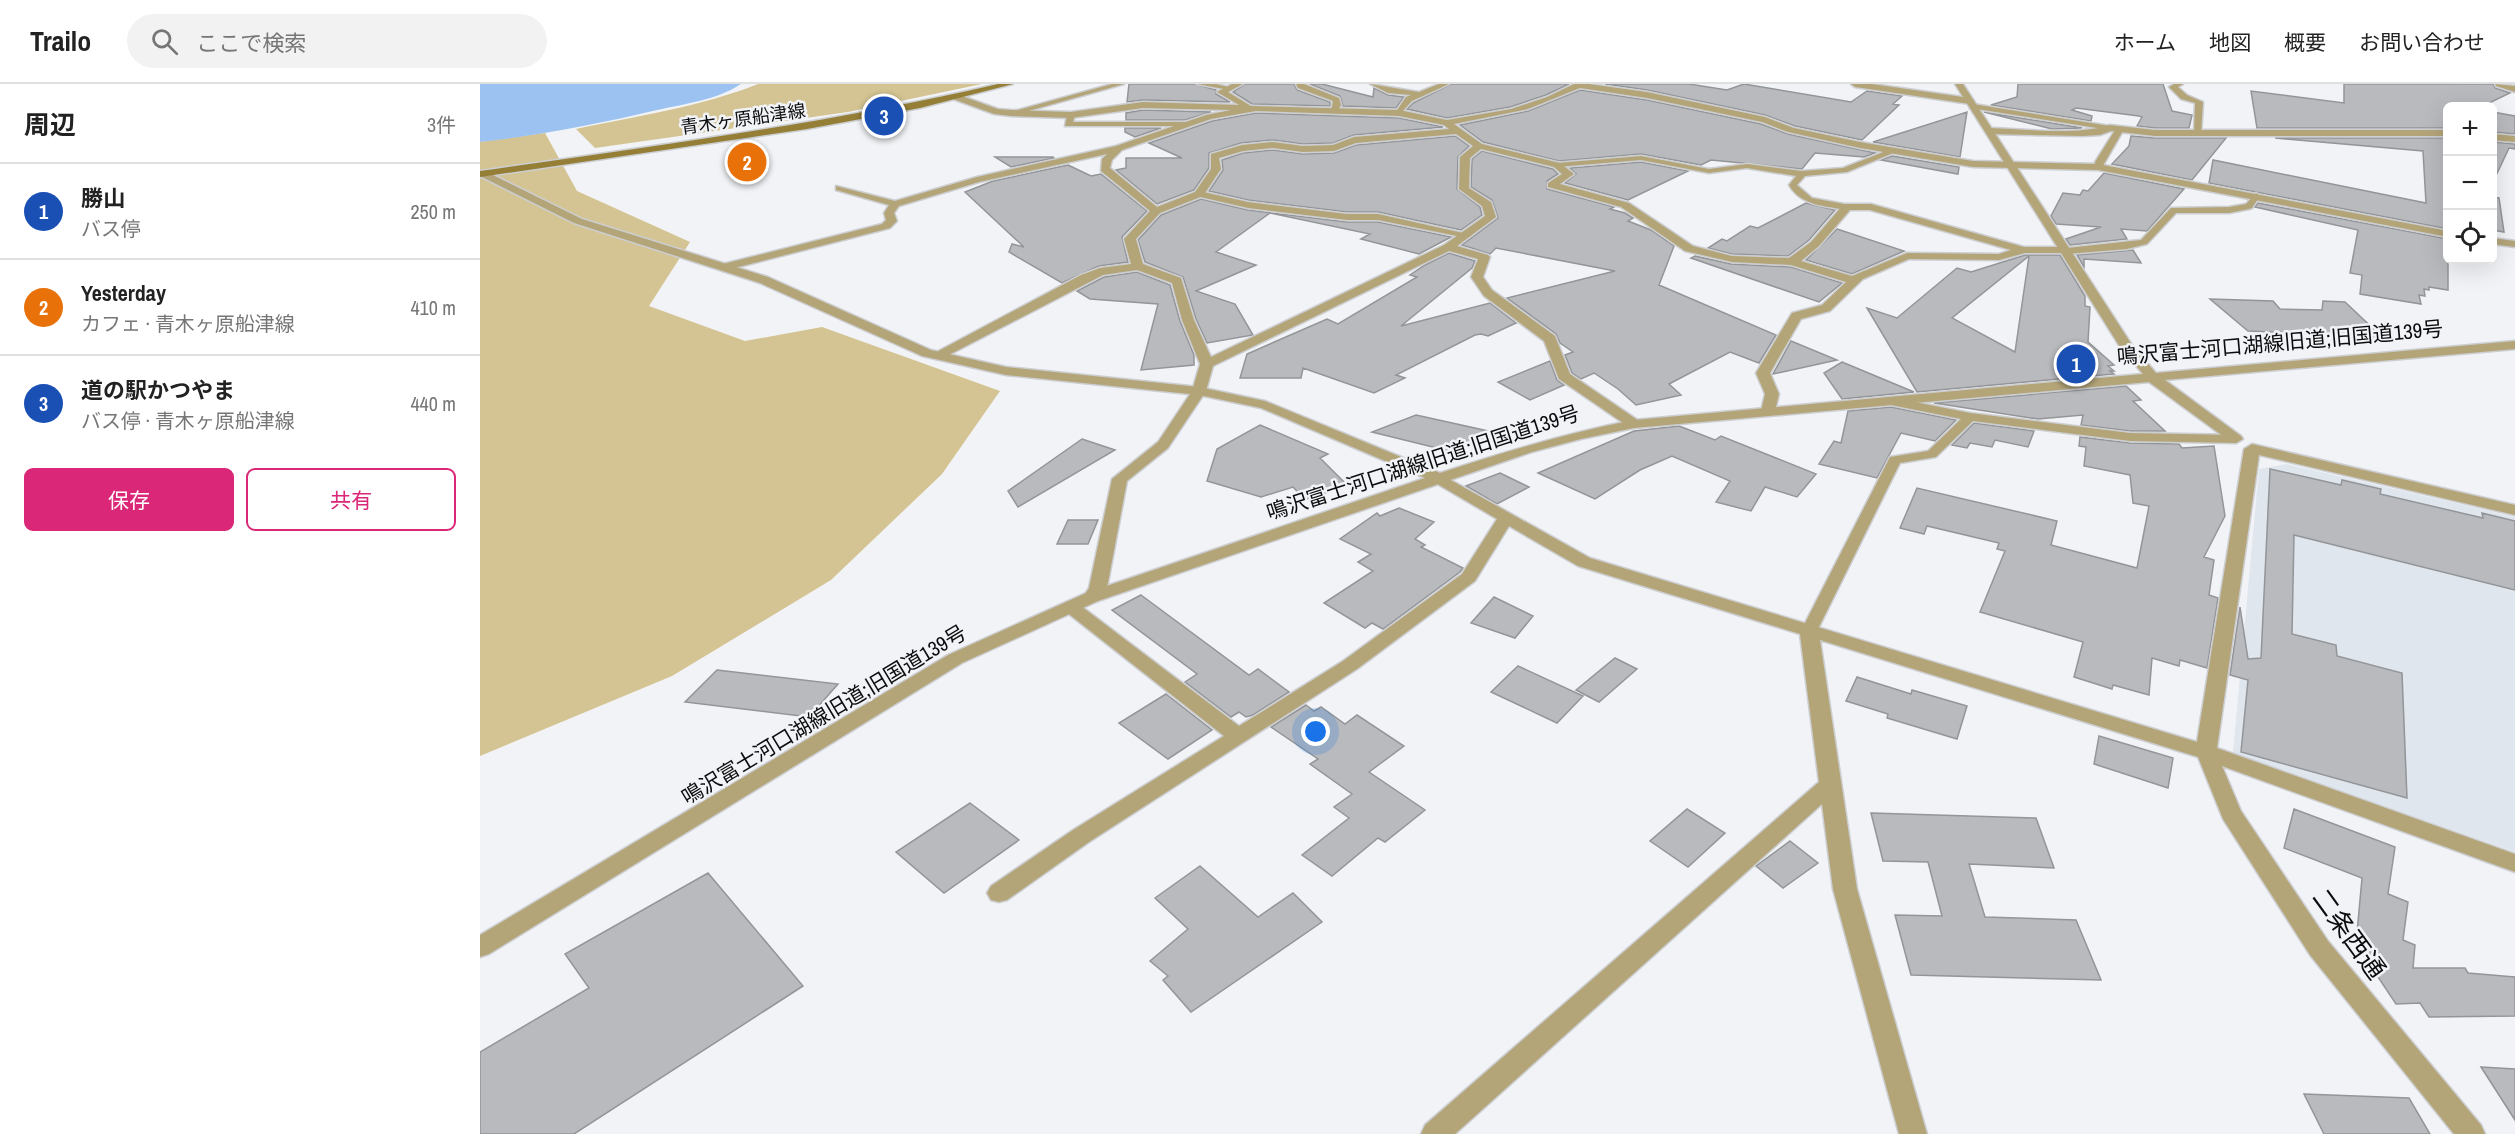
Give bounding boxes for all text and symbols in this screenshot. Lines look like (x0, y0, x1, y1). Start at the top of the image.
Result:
search box (127, 14, 547, 68)
text: Trailo (30, 22, 91, 60)
icon: search (148, 25, 181, 58)
text: ここで検索 (196, 28, 306, 58)
text: ホーム (2114, 28, 2176, 57)
text: 地図 (2209, 28, 2251, 57)
text: 概要 (2284, 28, 2326, 57)
text: お問い合わせ (2359, 28, 2485, 57)
pin: 3 (864, 93, 904, 138)
street label: 青木ヶ原船津線 (679, 97, 807, 140)
map controls (2443, 102, 2497, 264)
button: + (2443, 102, 2497, 156)
text: 周辺 (24, 107, 76, 142)
text: 3件 (427, 111, 456, 138)
pin: 2 (728, 140, 766, 184)
button: − (2443, 156, 2497, 210)
text: 勝山 (81, 183, 125, 213)
text: 1 (39, 198, 48, 225)
text: 250 m (410, 198, 456, 225)
button: locate (2443, 210, 2497, 264)
text: バス停 (81, 215, 141, 242)
text: Yesterday (81, 278, 166, 308)
text: 2 (39, 294, 48, 321)
text: 410 m (410, 294, 456, 321)
text: カフェ · 青木ヶ原船津線 (81, 310, 295, 337)
street label: 鳴沢富士河口湖線旧道;旧国道139号 (2116, 314, 2444, 371)
pin: 1 (2056, 342, 2096, 386)
text: 道の駅かつやま (81, 375, 235, 405)
text: 3 (39, 390, 48, 417)
text: 440 m (410, 390, 456, 417)
street label: 鳴沢富士河口湖線旧道;旧国道139号 (1263, 398, 1583, 527)
text: バス停 · 青木ヶ原船津線 (81, 407, 295, 434)
button: 保存 (24, 468, 234, 531)
button: 共有 (246, 468, 456, 531)
street label: 鳴沢富士河口湖線旧道;旧国道139号 (676, 618, 972, 811)
your location (1301, 717, 1330, 746)
street label: 二条西通 (2305, 881, 2394, 986)

